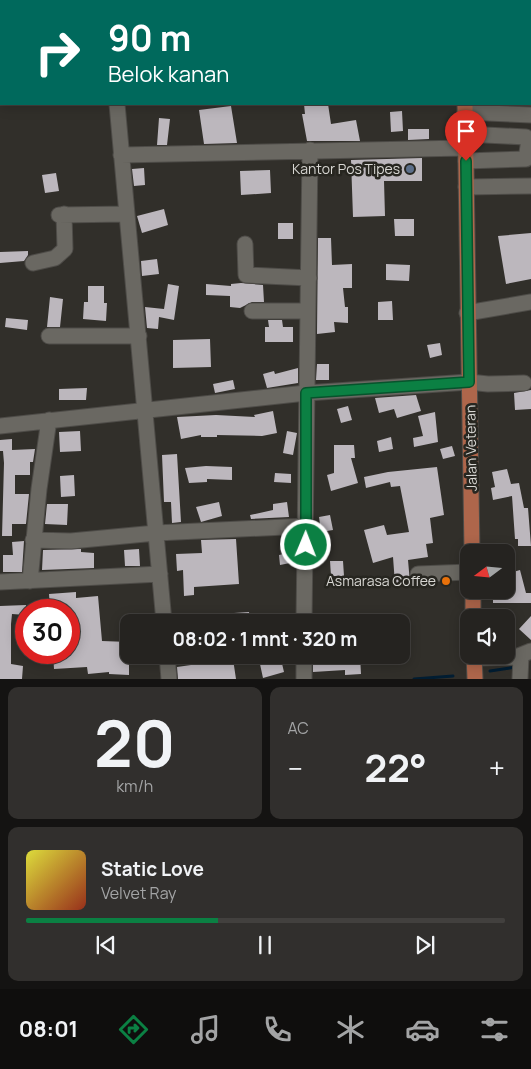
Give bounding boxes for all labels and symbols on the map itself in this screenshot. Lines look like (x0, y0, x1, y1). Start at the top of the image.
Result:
pin (445, 110, 487, 161)
place label: Kantor Pos Tipes (292, 159, 400, 178)
marker: Kantor Pos Tipes (404, 163, 416, 175)
street label: Jalan Veteran (460, 405, 481, 491)
position arrow (279, 518, 331, 570)
north arrow (460, 544, 515, 599)
place label: Asmarasa Coffee (326, 571, 436, 590)
marker: Asmarasa Coffee (440, 575, 452, 587)
speed limit sign: 30 (15, 599, 80, 664)

